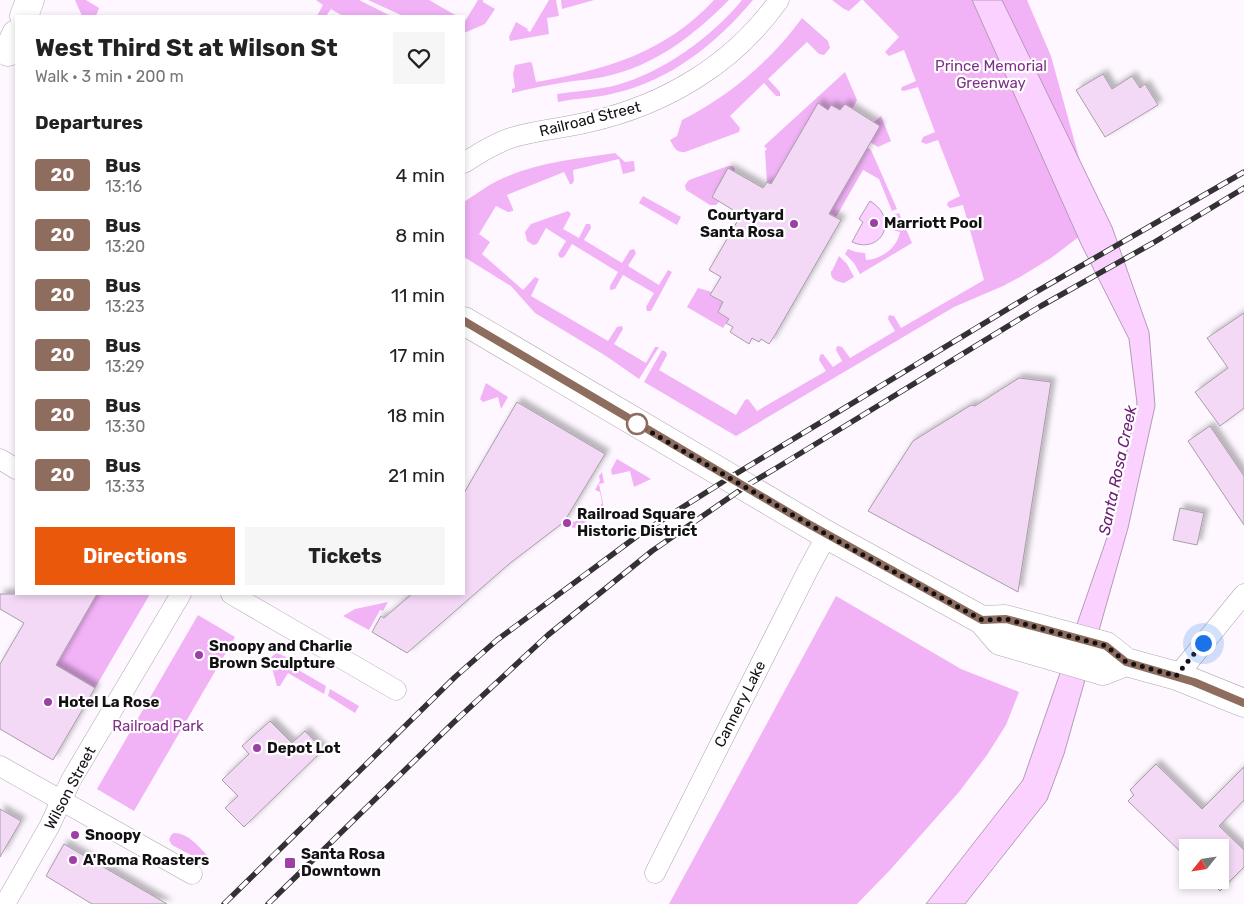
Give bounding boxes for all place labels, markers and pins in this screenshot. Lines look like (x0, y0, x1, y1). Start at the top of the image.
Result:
place label: Courtyard Santa Rosa (700, 206, 784, 241)
place label: Marriott Pool (884, 214, 982, 232)
marker: Marriott Pool (868, 217, 880, 229)
marker: Courtyard Santa Rosa (788, 218, 800, 230)
unlabelled marker (626, 413, 648, 435)
place label: Railroad Square Historic District (577, 505, 697, 540)
marker: Railroad Square Historic District (561, 517, 573, 529)
place label: Snoopy and Charlie Brown Sculpture (209, 637, 353, 672)
marker: Snoopy and Charlie Brown Sculpture (193, 649, 205, 661)
place label: Hotel La Rose (58, 693, 159, 711)
marker: Hotel La Rose (42, 696, 54, 708)
place label: Depot Lot (267, 739, 340, 757)
marker: Depot Lot (251, 742, 263, 754)
place label: Snoopy (85, 826, 141, 844)
marker: Snoopy (69, 829, 81, 841)
place label: Santa Rosa Downtown (301, 845, 385, 880)
place label: A'Roma Roasters (83, 851, 209, 869)
marker: A'Roma Roasters (67, 854, 79, 866)
marker: Santa Rosa Downtown (283, 856, 297, 870)

